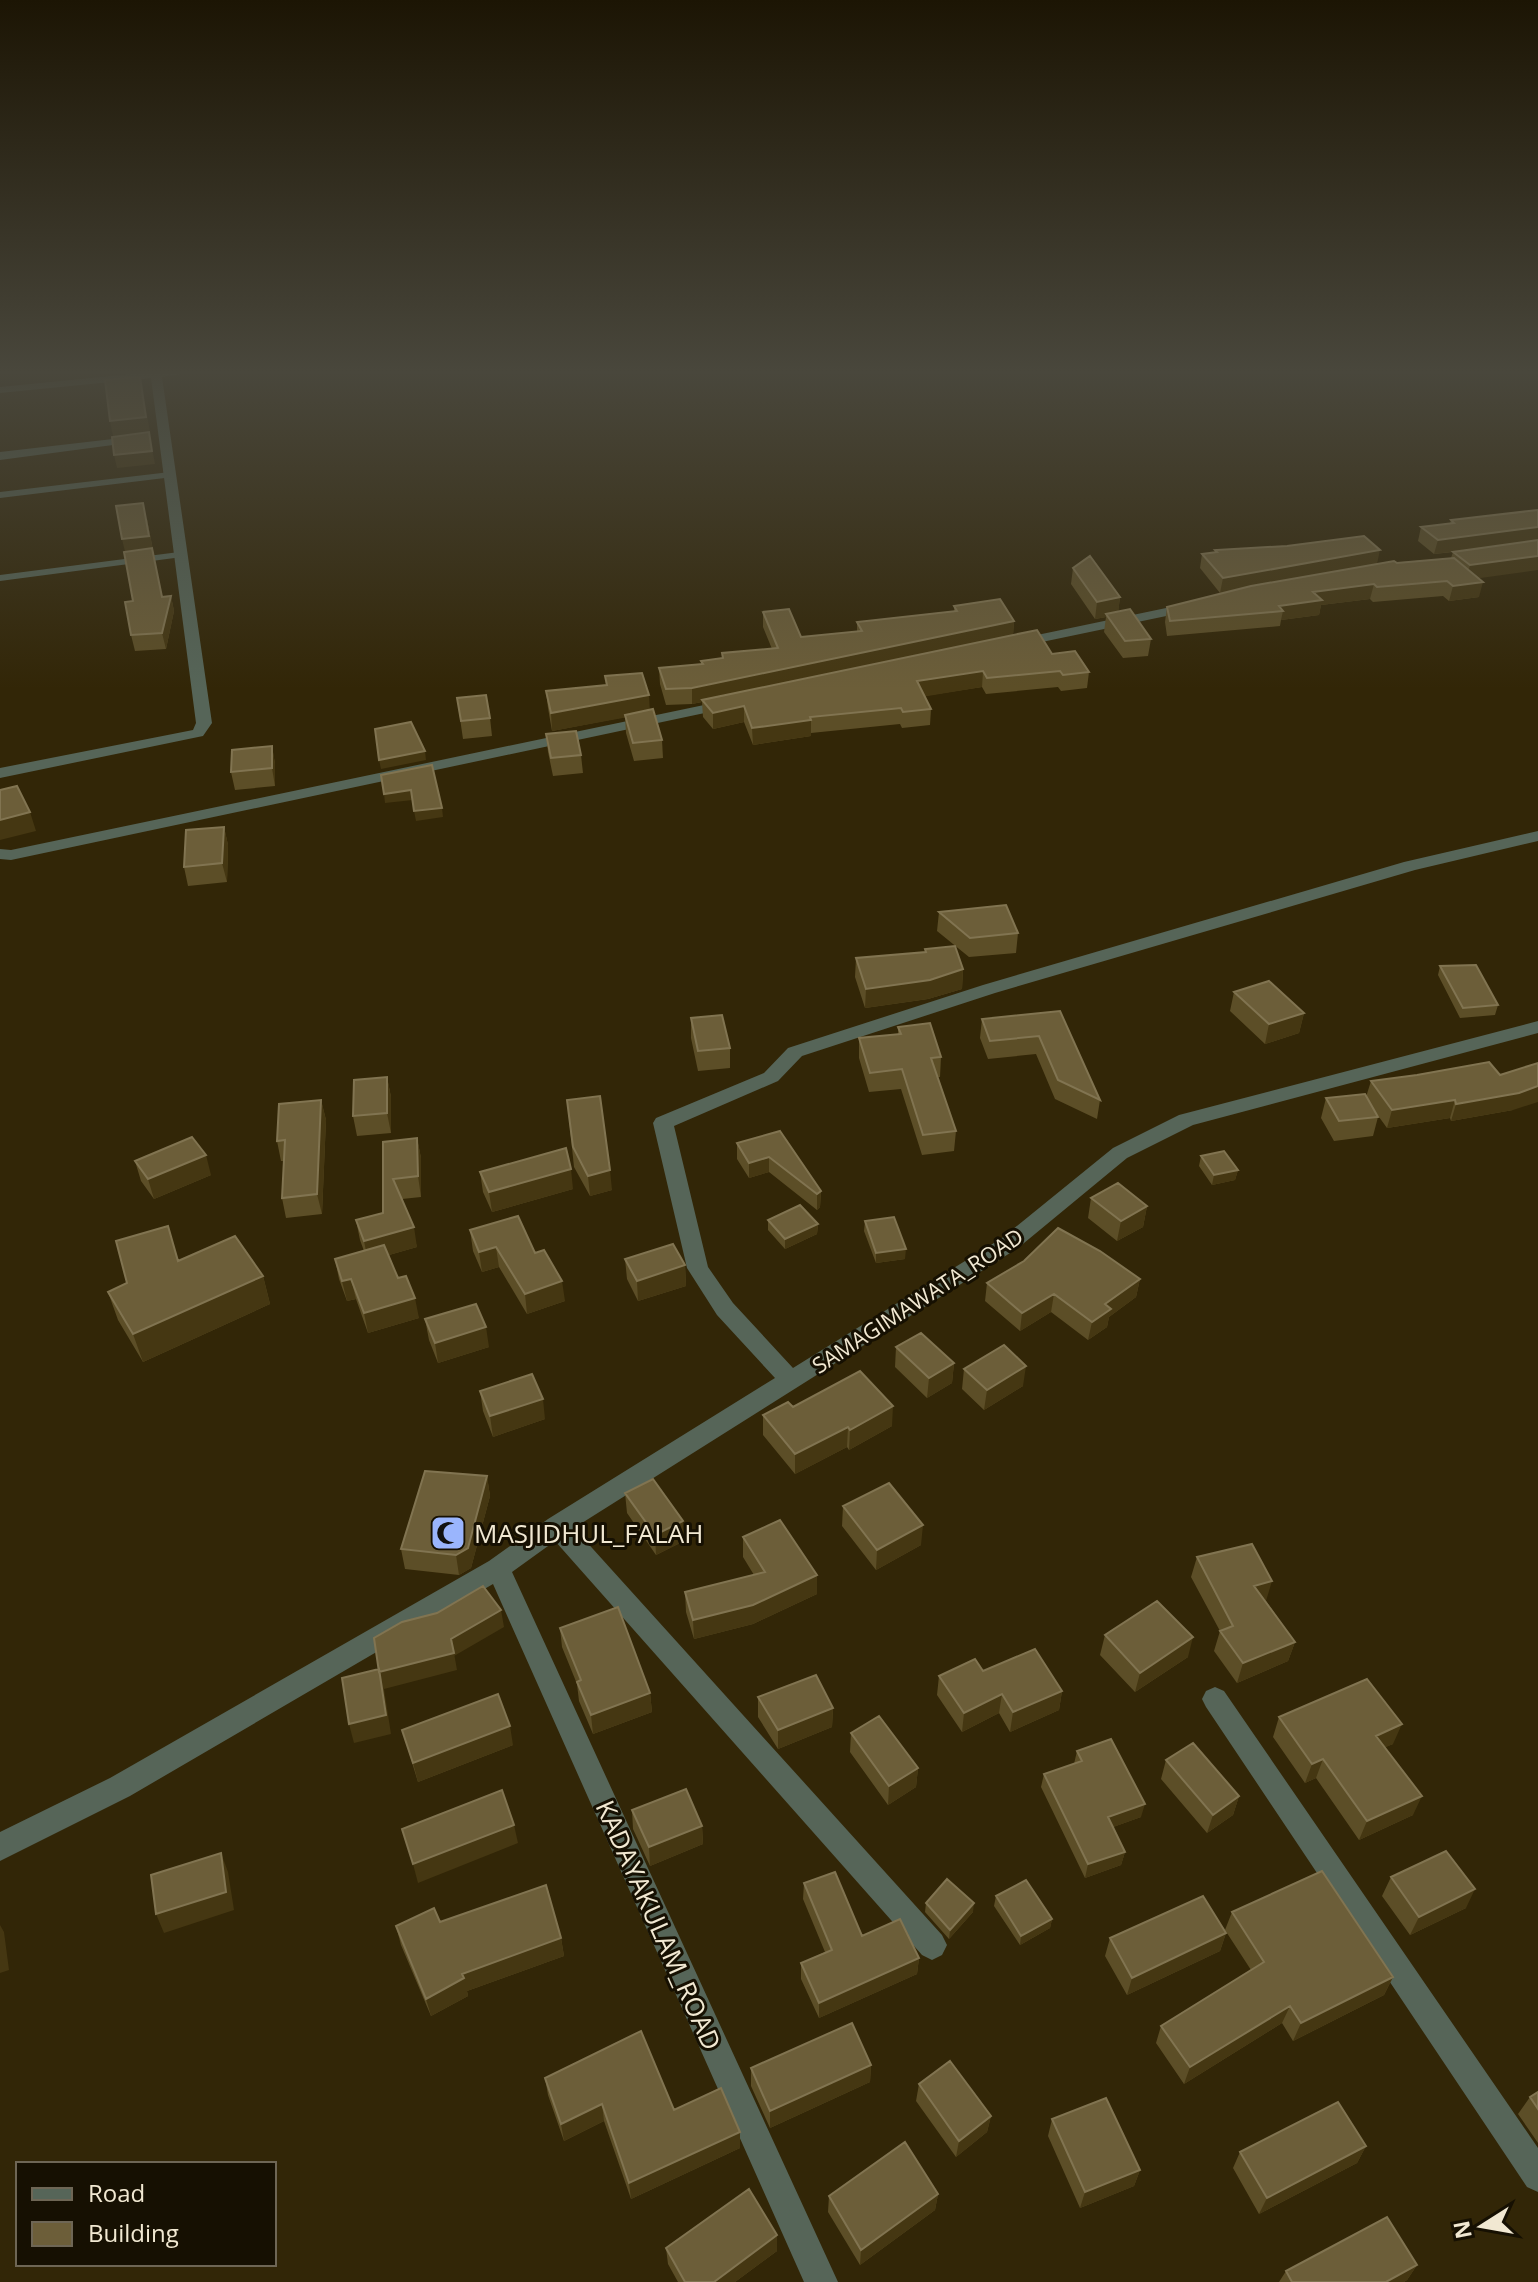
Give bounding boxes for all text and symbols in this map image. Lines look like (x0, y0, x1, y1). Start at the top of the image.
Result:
street label: SAMAGIMAWATA_ROAD (806, 1220, 1028, 1380)
mosque icon: MASJIDHUL_FALAH (429, 1514, 467, 1552)
place label: MASJIDHUL_FALAH (474, 1515, 703, 1551)
street label: KADAYAKULAM_ROAD (588, 1794, 730, 2056)
legend (16, 2162, 276, 2266)
text: Road (88, 2176, 145, 2209)
north arrow (1442, 2186, 1522, 2266)
text: Building (88, 2216, 179, 2249)
text: N (1445, 2218, 1478, 2242)

